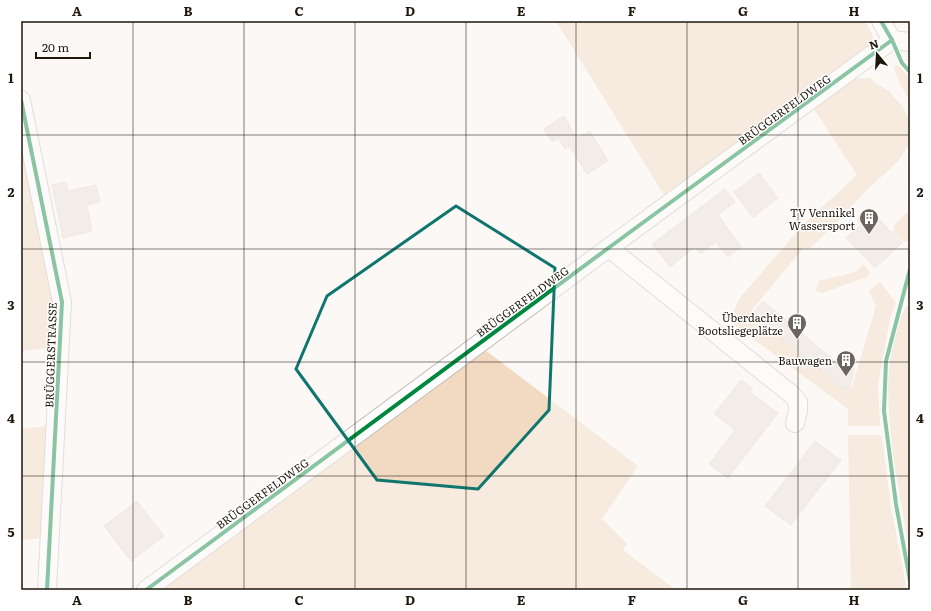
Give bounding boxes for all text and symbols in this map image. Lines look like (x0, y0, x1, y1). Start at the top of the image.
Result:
text: A (72, 1, 82, 20)
text: B (184, 1, 193, 20)
text: C (294, 1, 304, 20)
text: D (405, 1, 415, 20)
text: E (517, 1, 526, 20)
text: F (628, 1, 636, 20)
text: G (738, 1, 748, 20)
text: H (849, 1, 860, 20)
scale bar (36, 34, 90, 60)
north arrow (857, 34, 897, 74)
text: N (867, 35, 880, 53)
text: 20 m (42, 38, 69, 56)
text: 1 (8, 68, 14, 87)
text: 1 (917, 68, 923, 87)
street label: BRÜGGERFELDWEG (734, 70, 834, 148)
text: 2 (8, 182, 15, 201)
text: 2 (917, 182, 924, 201)
place label: TV Vennikel Wassersport (789, 204, 856, 233)
building icon: TV Vennikel Wassersport (858, 207, 880, 235)
street label: BRÜGGERFELDWEG (472, 262, 572, 340)
text: 3 (7, 295, 15, 314)
text: 3 (916, 295, 924, 314)
street label: BRÜGGERSTRASSE (40, 302, 60, 408)
place label: Überdachte Bootsliegeplätze (698, 309, 783, 338)
building icon: Überdachte Bootsliegeplätze (786, 312, 808, 340)
building icon: Bauwagen (835, 349, 857, 377)
place label: Bauwagen (778, 352, 832, 368)
text: 4 (7, 408, 15, 427)
text: 4 (916, 408, 924, 427)
street label: BRÜGGERFELDWEG (212, 454, 312, 532)
text: 5 (7, 522, 15, 541)
text: 5 (916, 522, 924, 541)
text: A (72, 590, 82, 609)
text: B (184, 590, 193, 609)
text: C (294, 590, 304, 609)
text: D (405, 590, 415, 609)
text: E (517, 590, 526, 609)
text: F (628, 590, 636, 609)
text: G (738, 590, 748, 609)
text: H (849, 590, 860, 609)

